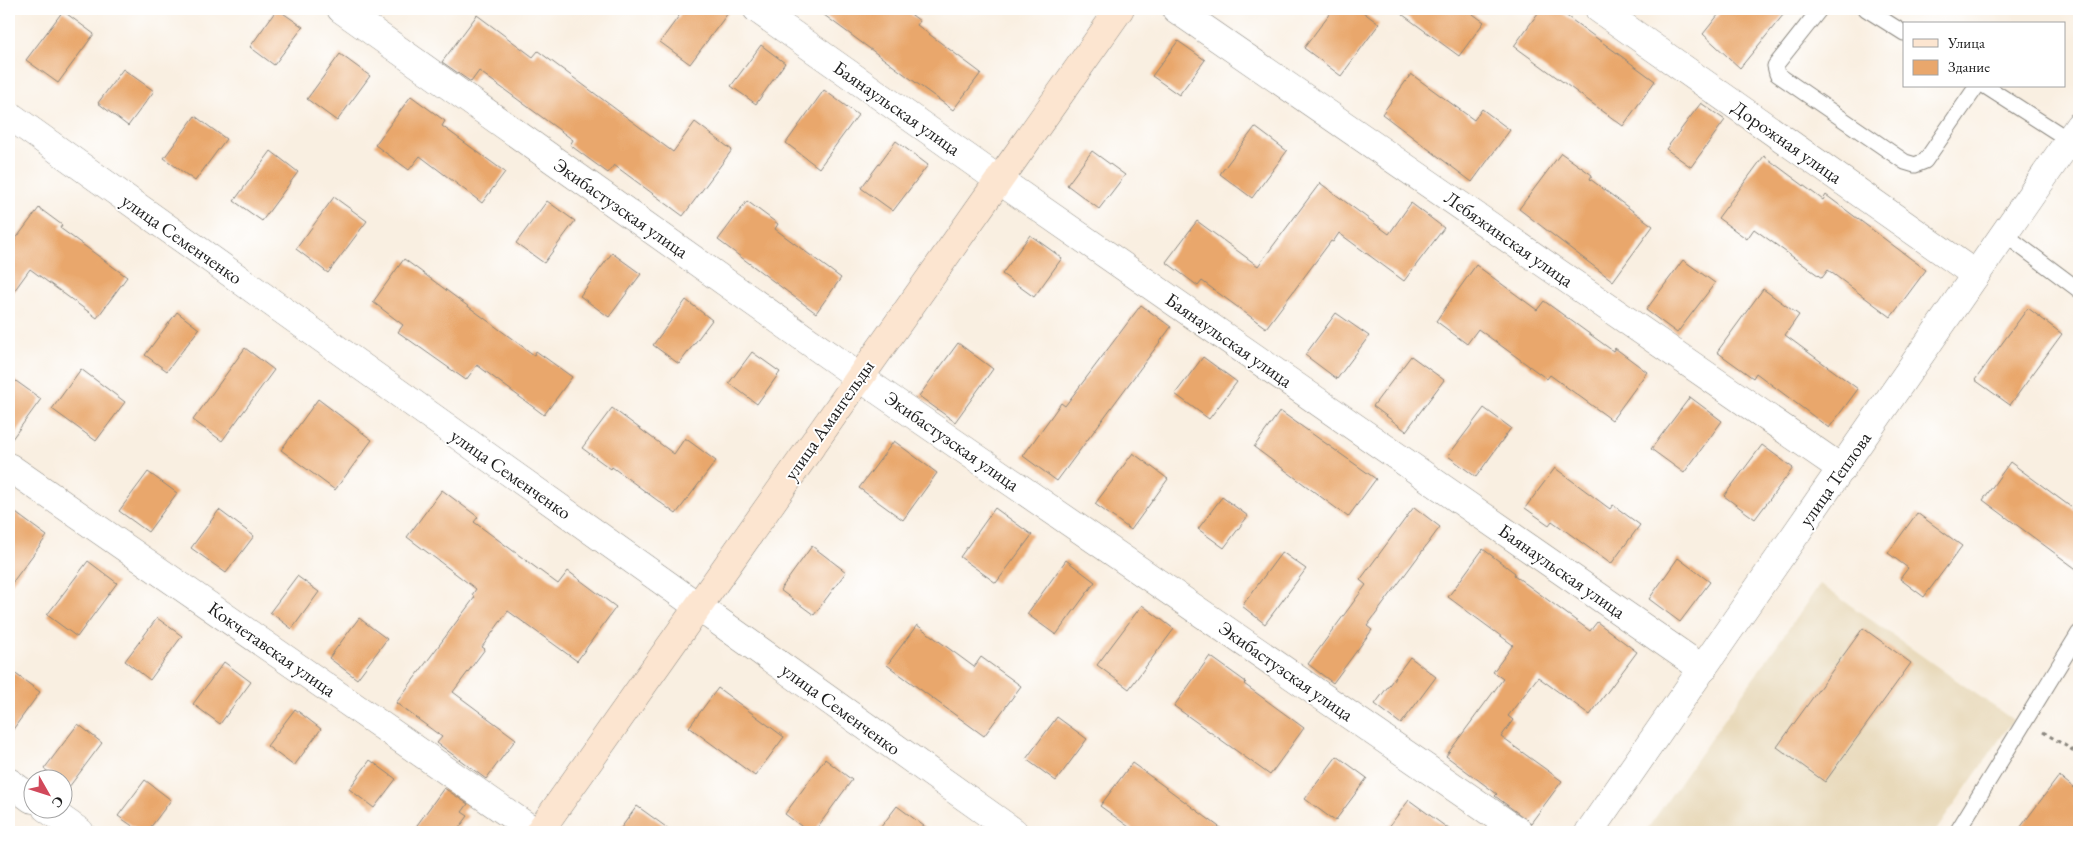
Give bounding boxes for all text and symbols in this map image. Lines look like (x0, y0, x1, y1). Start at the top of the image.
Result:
legend (1903, 22, 2066, 88)
text: Улица (1947, 33, 1985, 52)
street label: Баянаульская улица (829, 55, 966, 161)
text: Здание (1948, 57, 1990, 76)
street label: Дорожная улица (1727, 95, 1847, 189)
street label: Экибастузская улица (549, 152, 694, 264)
street label: Лебяжинская улица (1440, 185, 1579, 293)
street label: улица Семенченко (117, 188, 247, 290)
street label: Баянаульская улица (1161, 287, 1298, 393)
street label: улица Амангельды (778, 355, 880, 485)
street label: Экибастузская улица (880, 385, 1025, 497)
street label: улица Семенченко (446, 423, 576, 525)
street label: улица Теплова (1793, 426, 1877, 531)
street label: Баянаульская улица (1494, 518, 1631, 624)
street label: Кокчетавская улица (203, 596, 341, 703)
street label: Экибастузская улица (1214, 615, 1359, 727)
street label: улица Семенченко (776, 657, 906, 761)
north arrow (22, 768, 72, 818)
text: С (48, 793, 68, 812)

